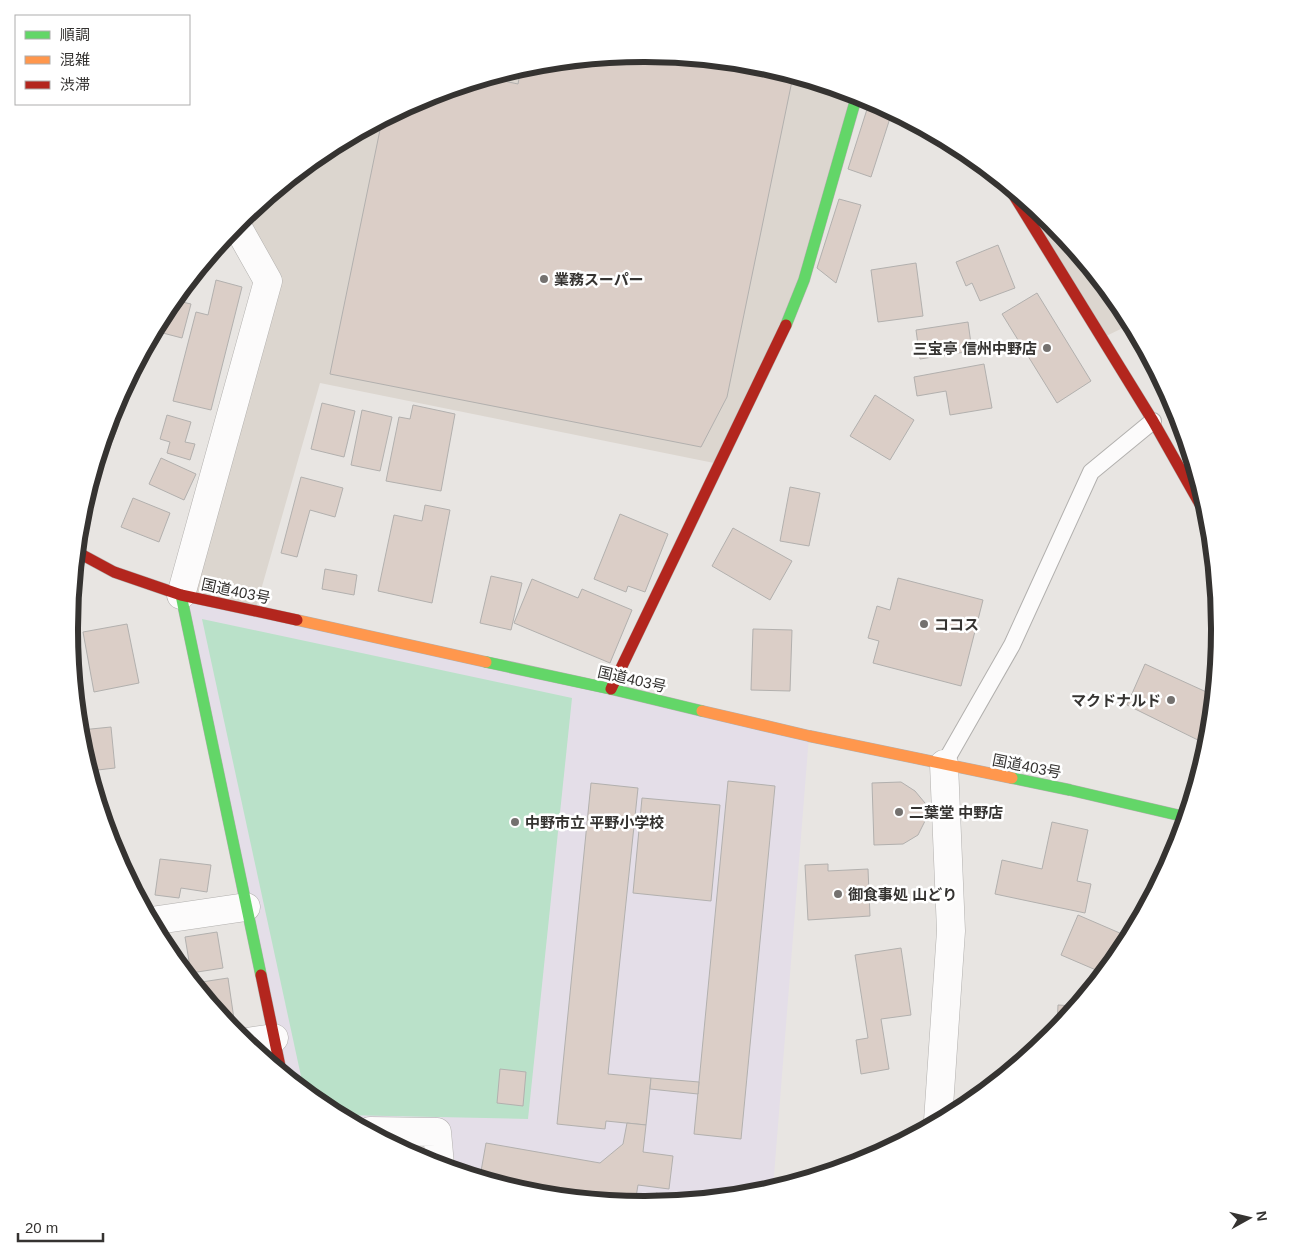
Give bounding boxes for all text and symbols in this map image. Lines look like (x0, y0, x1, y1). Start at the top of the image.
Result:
legend (15, 15, 190, 105)
text: 順調 (60, 26, 90, 43)
text: 混雑 (60, 51, 90, 68)
text: 渋滞 (60, 76, 90, 93)
place label: 業務スーパー (554, 271, 644, 288)
marker: 業務スーパー (538, 273, 550, 285)
place label: 三宝亭 信州中野店 (913, 340, 1037, 357)
marker: 三宝亭 信州中野店 (1041, 342, 1053, 354)
street label: 国道403号 (200, 575, 272, 607)
place label: ココス (934, 616, 979, 633)
marker: ココス (918, 618, 930, 630)
street label: 国道403号 (596, 663, 668, 695)
place label: マクドナルド (1071, 692, 1161, 709)
marker: マクドナルド (1165, 694, 1177, 706)
street label: 国道403号 (991, 751, 1063, 781)
place label: 二葉堂 中野店 (909, 804, 1003, 821)
marker: 二葉堂 中野店 (893, 806, 905, 818)
place label: 中野市立 平野小学校 (525, 814, 664, 831)
marker: 中野市立 平野小学校 (509, 816, 521, 828)
place label: 御食事処 山どり (848, 886, 957, 903)
marker: 御食事処 山どり (832, 888, 844, 900)
north arrow (1224, 1193, 1274, 1243)
scale bar (18, 1210, 102, 1242)
text: N (1253, 1210, 1271, 1222)
text: 20 m (25, 1219, 58, 1236)

